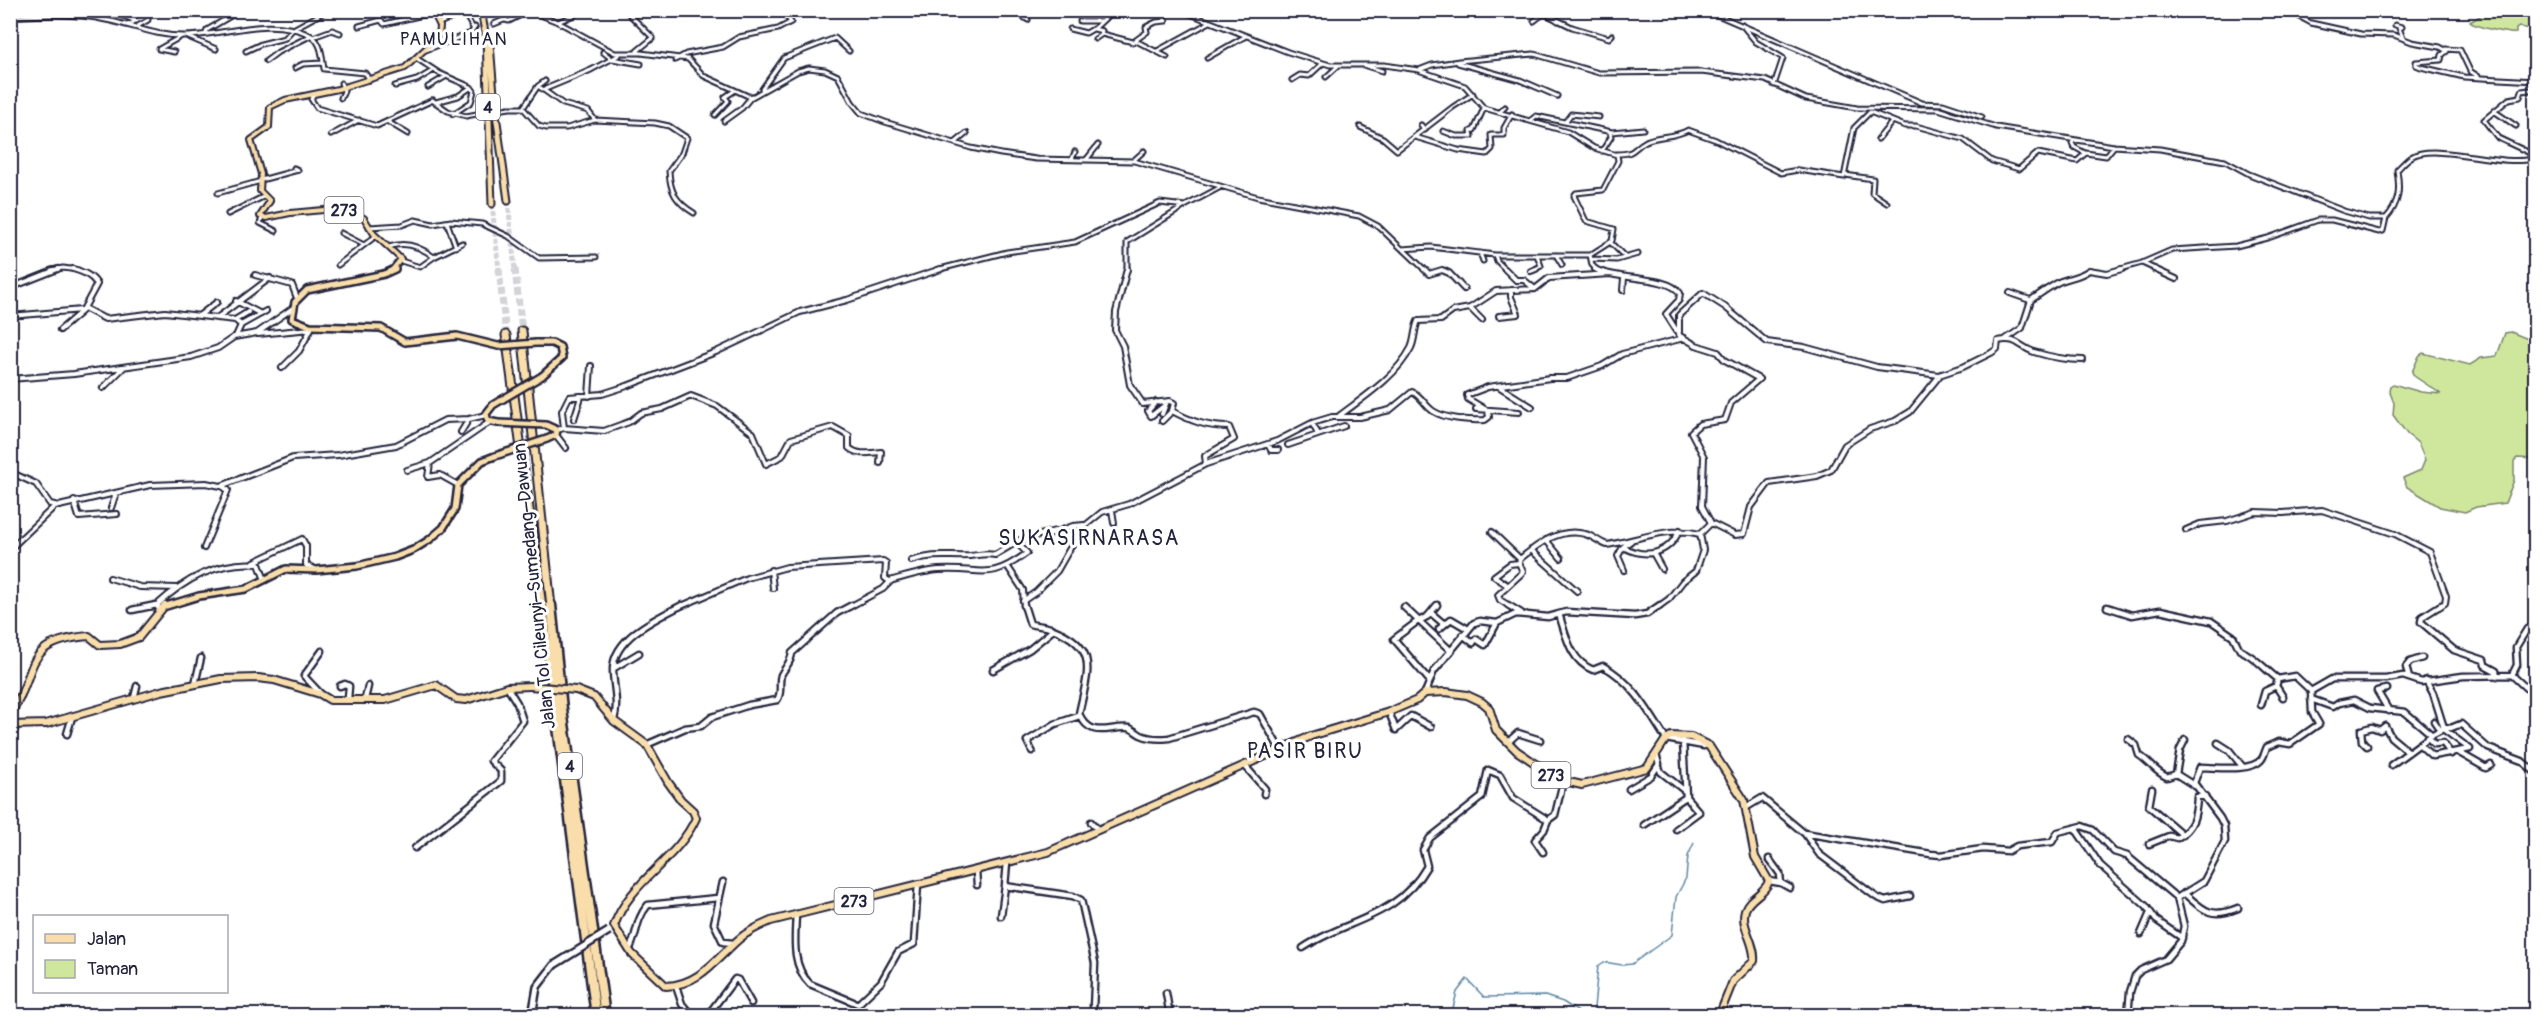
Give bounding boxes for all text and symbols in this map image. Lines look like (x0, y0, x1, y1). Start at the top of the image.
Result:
district label: PAMULIHAN (400, 28, 508, 51)
road number: 4 (476, 94, 500, 120)
road number: 273 (324, 197, 364, 223)
street label: Jalan Tol Cileunyi–Sumedang–Dawuan (508, 442, 561, 730)
district label: SUKASIRNARASA (998, 525, 1180, 552)
district label: PASIR BIRU (1247, 738, 1363, 765)
road number: 4 (558, 753, 582, 779)
road number: 273 (1532, 762, 1570, 788)
road number: 273 (834, 888, 874, 914)
legend (33, 915, 228, 993)
text: Jalan (87, 928, 126, 951)
text: Taman (87, 958, 138, 981)

